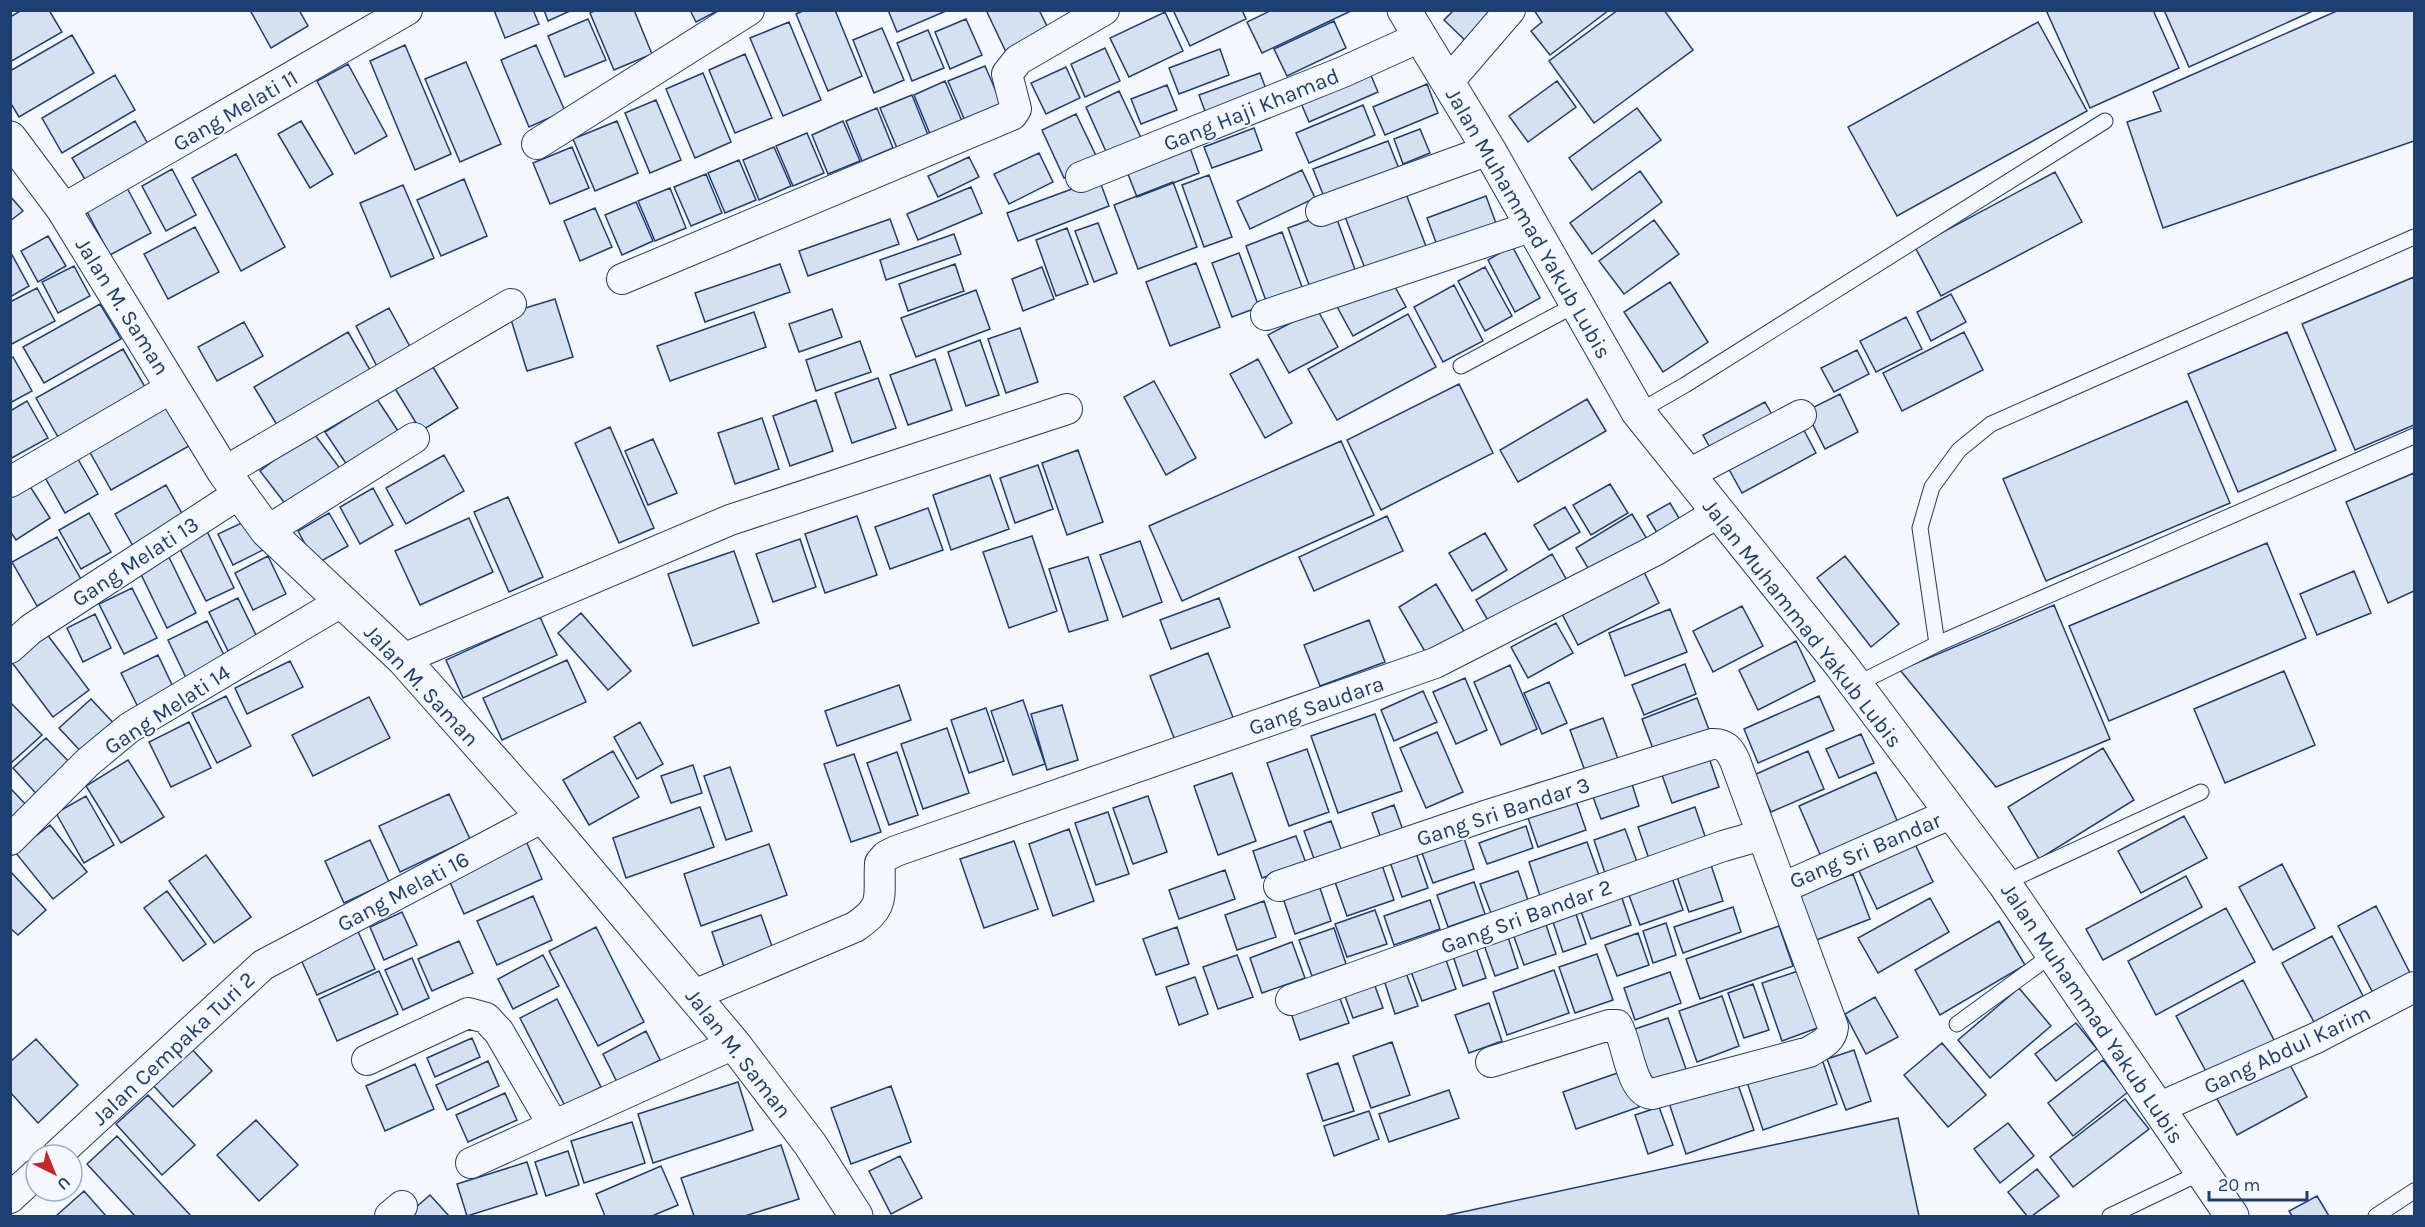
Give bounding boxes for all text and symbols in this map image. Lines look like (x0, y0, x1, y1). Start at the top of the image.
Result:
street label: Gang Haji Khamad (1160, 63, 1343, 157)
street label: Gang Melati 11 (168, 65, 303, 157)
street label: Jalan Muhammad Yakub Lubis (1440, 84, 1616, 363)
street label: Jalan M. Saman (70, 233, 175, 380)
street label: Jalan Muhammad Yakub Lubis (1697, 494, 1907, 753)
street label: Gang Melati 13 (67, 511, 204, 612)
street label: Jalan M. Saman (358, 619, 484, 752)
street label: Gang Melati 14 (100, 659, 235, 760)
street label: Gang Saudara (1245, 671, 1387, 741)
street label: Gang Sri Bandar 3 (1413, 772, 1593, 852)
street label: Gang Sri Bandar (1786, 807, 1945, 895)
street label: Gang Melati 16 (333, 846, 474, 937)
street label: Gang Sri Bandar 2 (1437, 874, 1616, 960)
street label: Jalan Muhammad Yakub Lubis (1995, 879, 2189, 1149)
street label: Jalan Cempaka Turi 2 (87, 967, 260, 1131)
street label: Jalan M. Saman (680, 984, 797, 1123)
street label: Gang Abdul Karim (2200, 1000, 2375, 1100)
north arrow (24, 1143, 84, 1203)
scale bar (2209, 1164, 2306, 1202)
text: U (53, 1173, 74, 1194)
text: 20 m (2218, 1174, 2260, 1196)

